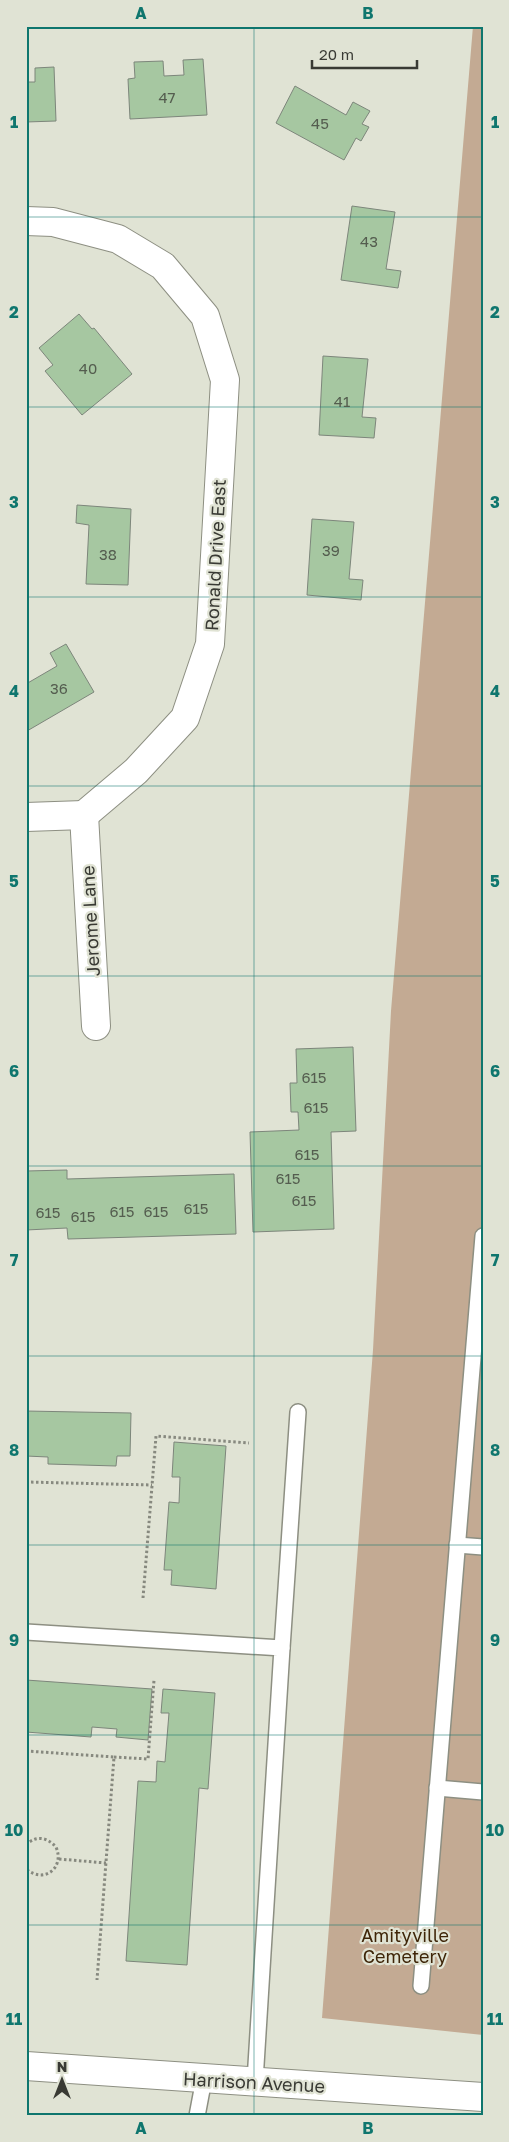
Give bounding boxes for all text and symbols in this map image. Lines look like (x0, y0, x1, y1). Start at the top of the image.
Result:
text: A (135, 3, 147, 23)
text: B (362, 3, 374, 23)
scale bar (312, 38, 416, 70)
text: 20 m (319, 45, 354, 63)
house number: 47 (158, 88, 176, 106)
text: 1 (10, 112, 18, 132)
text: 1 (491, 112, 499, 132)
house number: 45 (311, 114, 329, 132)
house number: 43 (360, 232, 378, 250)
text: 2 (9, 302, 19, 322)
text: 2 (490, 302, 500, 322)
house number: 40 (79, 359, 97, 377)
house number: 41 (334, 392, 350, 410)
street label: Ronald Drive East (200, 478, 230, 632)
text: 3 (9, 492, 19, 512)
text: 3 (490, 492, 500, 512)
house number: 39 (322, 541, 340, 559)
house number: 38 (99, 545, 117, 563)
house number: 36 (50, 679, 68, 697)
text: 4 (9, 681, 19, 701)
text: 4 (490, 681, 500, 701)
street label: Jerome Lane (76, 865, 104, 977)
text: 5 (9, 871, 19, 891)
text: 5 (490, 871, 500, 891)
text: 6 (9, 1061, 19, 1081)
text: 6 (490, 1061, 500, 1081)
house number: 615 (301, 1068, 327, 1086)
house number: 615 (303, 1098, 329, 1116)
house number: 615 (294, 1145, 320, 1163)
house number: 615 (275, 1169, 301, 1187)
house number: 615 (291, 1191, 317, 1209)
house number: 615 (183, 1199, 209, 1217)
house number: 615 (109, 1202, 135, 1220)
house number: 615 (143, 1202, 169, 1220)
house number: 615 (35, 1203, 61, 1221)
house number: 615 (70, 1207, 96, 1225)
text: 7 (10, 1250, 19, 1270)
text: 7 (491, 1250, 500, 1270)
text: 8 (9, 1440, 19, 1460)
text: 8 (490, 1440, 500, 1460)
text: 9 (9, 1630, 19, 1650)
text: 9 (490, 1630, 500, 1650)
text: 10 (5, 1820, 23, 1840)
text: 10 (486, 1820, 504, 1840)
park label: Amityville Cemetery (361, 1924, 449, 1967)
text: 11 (6, 2009, 22, 2029)
text: 11 (487, 2009, 503, 2029)
north arrow (38, 2054, 88, 2104)
text: N (57, 2058, 67, 2075)
street label: Harrison Avenue (182, 2067, 326, 2097)
text: A (135, 2118, 147, 2138)
text: B (362, 2118, 374, 2138)

